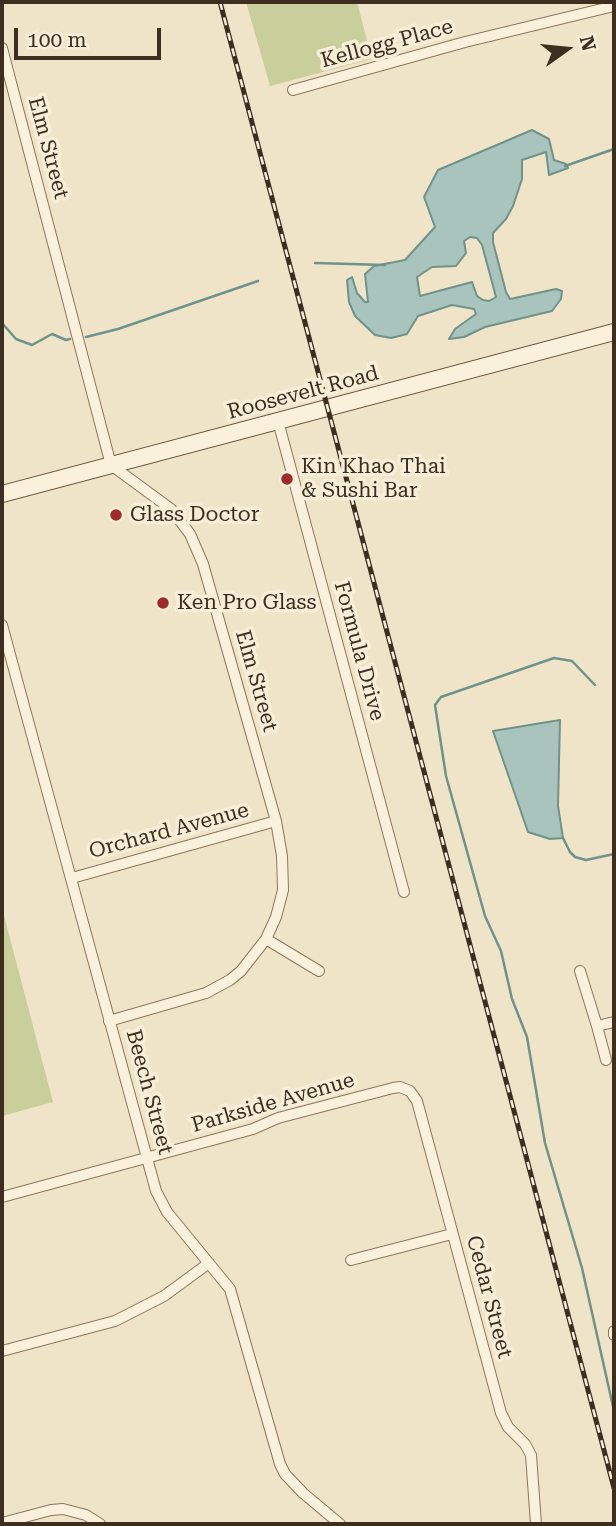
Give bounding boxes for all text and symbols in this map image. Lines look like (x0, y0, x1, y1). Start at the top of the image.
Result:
scale bar (18, 14, 164, 58)
street label: Kellogg Place (318, 14, 456, 74)
north arrow (532, 14, 602, 84)
text: 100 m (27, 28, 87, 52)
text: N (575, 33, 601, 53)
street label: Elm Street (22, 94, 74, 202)
street label: Roosevelt Road (225, 361, 381, 425)
place label: Kin Khao Thai & Sushi Bar (301, 454, 446, 504)
marker: Kin Khao Thai & Sushi Bar (279, 471, 295, 487)
place label: Glass Doctor (130, 502, 259, 528)
marker: Glass Doctor (108, 507, 124, 523)
street label: Formula Drive (328, 579, 390, 723)
place label: Ken Pro Glass (177, 590, 316, 616)
marker: Ken Pro Glass (155, 595, 171, 611)
street label: Elm Street (229, 627, 283, 735)
street label: Orchard Avenue (86, 798, 252, 864)
street label: Beech Street (120, 1027, 178, 1157)
street label: Parkside Avenue (189, 1068, 357, 1138)
street label: Cedar Street (461, 1233, 517, 1361)

